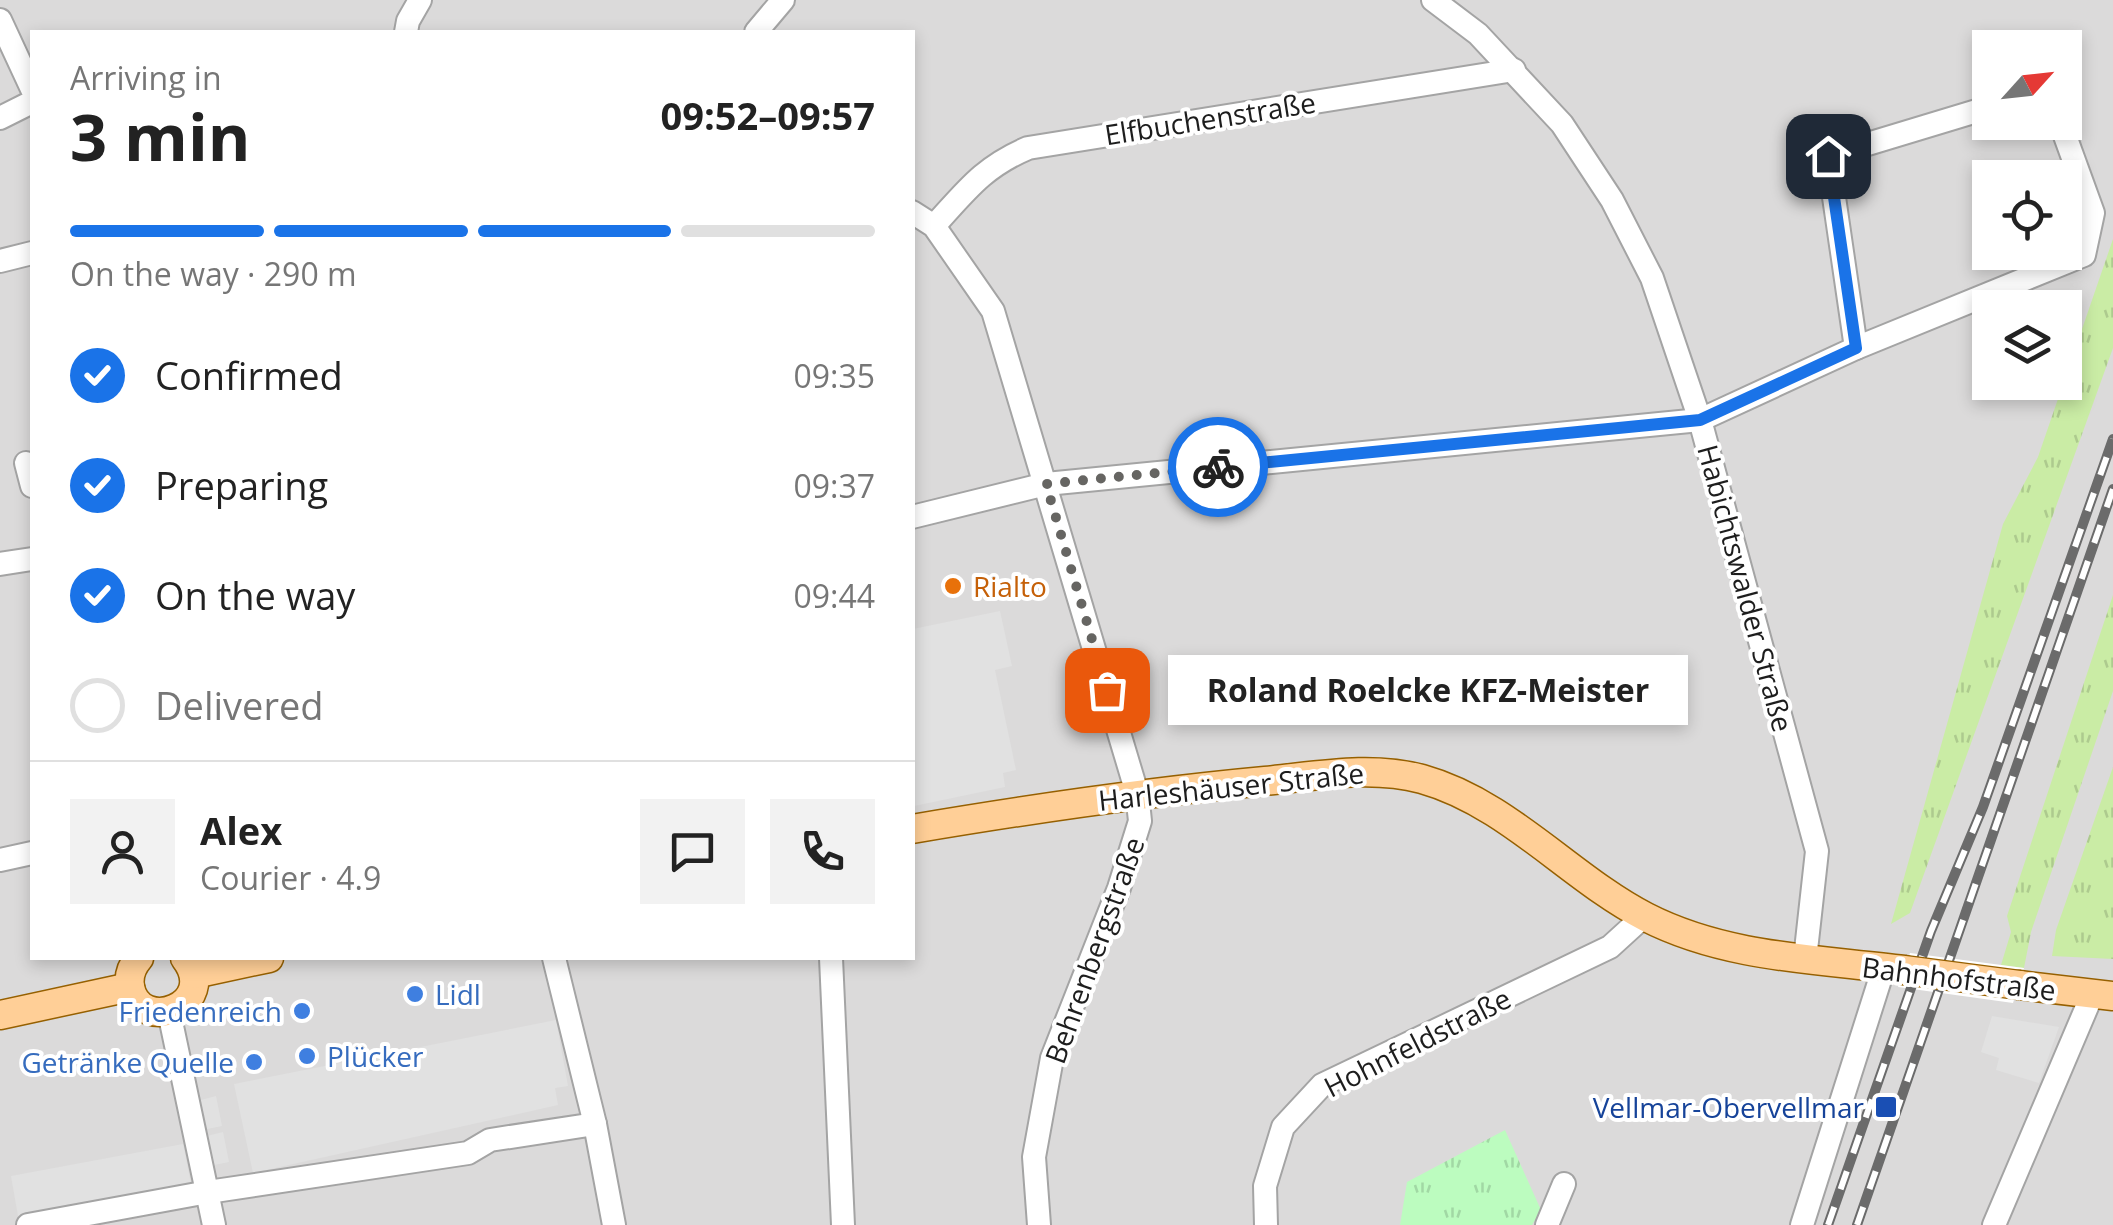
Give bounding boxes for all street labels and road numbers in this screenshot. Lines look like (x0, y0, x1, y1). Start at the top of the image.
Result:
street label: Elfbuchenstraße (1102, 83, 1318, 153)
street label: Habichtswalder Straße (1689, 440, 1803, 736)
street label: Harleshäuser Straße (1096, 753, 1366, 819)
street label: Behrenbergstraße (1035, 832, 1153, 1068)
street label: Bahnhofstraße (1860, 947, 2058, 1009)
street label: Hohnfeldstraße (1317, 979, 1517, 1105)

